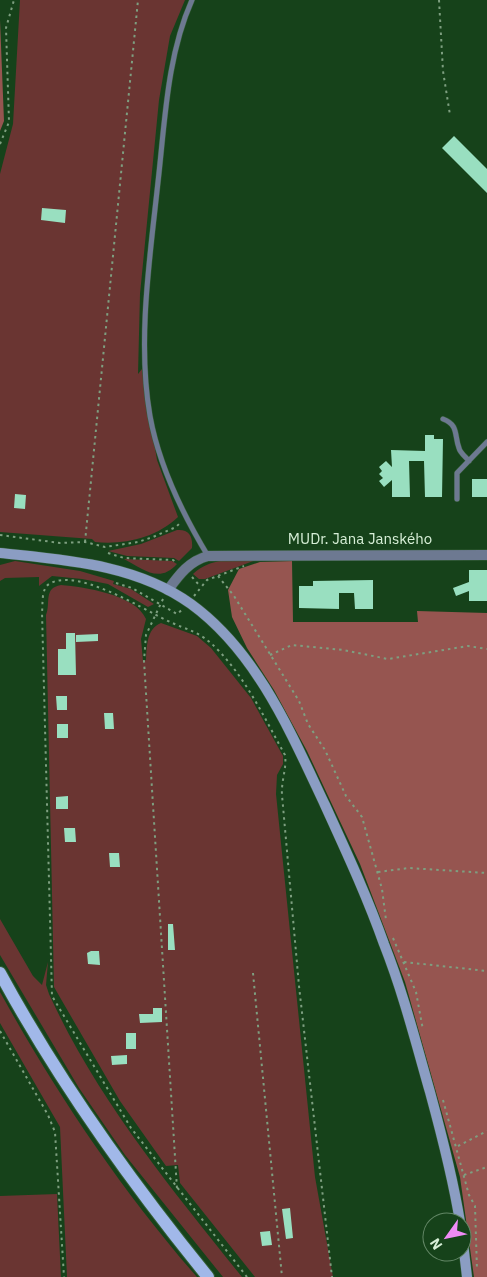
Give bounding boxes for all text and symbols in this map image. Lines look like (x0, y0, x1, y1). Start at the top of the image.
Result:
street label: MUDr. Jana Janského (288, 529, 432, 548)
north arrow (422, 1212, 472, 1262)
text: N (426, 1235, 446, 1253)

